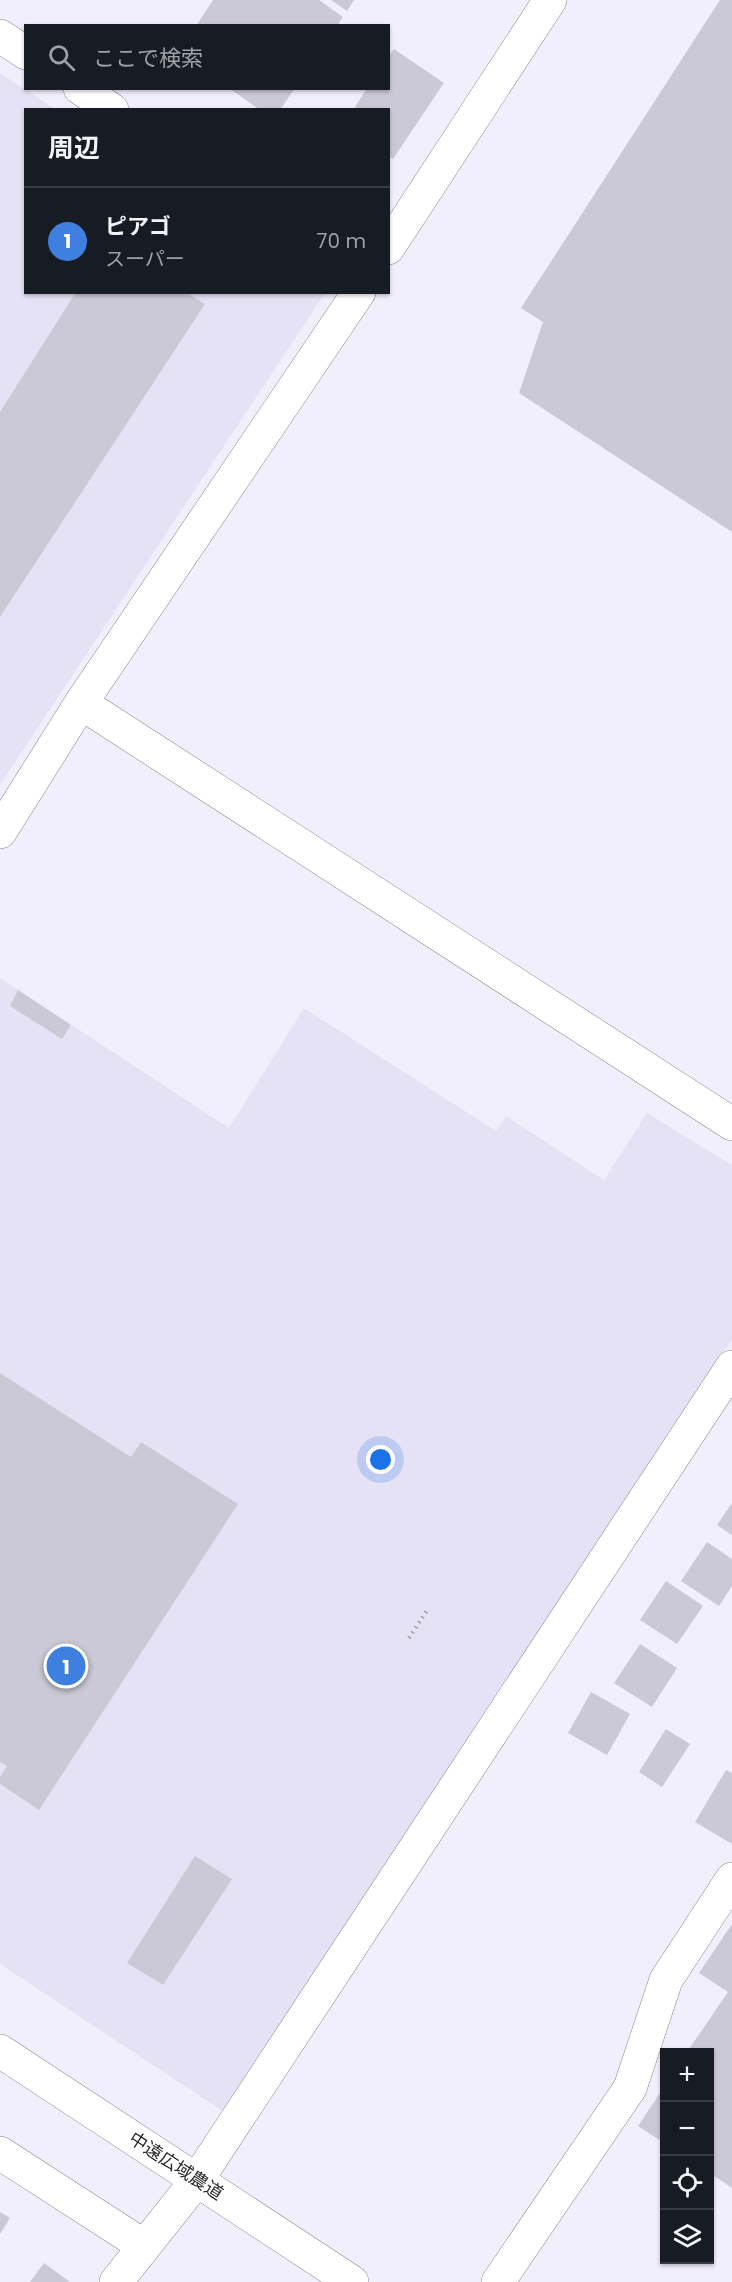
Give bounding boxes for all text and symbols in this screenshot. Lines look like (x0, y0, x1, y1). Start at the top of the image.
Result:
search box (24, 24, 390, 90)
icon: search (45, 41, 78, 74)
text: ここで検索 (93, 43, 203, 74)
text: 周辺 (48, 130, 100, 166)
text: ピアゴ (105, 211, 171, 242)
text: 1 (64, 227, 71, 255)
text: 70 m (317, 227, 366, 255)
text: スーパー (105, 245, 185, 273)
your location (366, 1445, 395, 1474)
pin: 1 (46, 1644, 86, 1688)
map controls (660, 2048, 714, 2264)
button: + (660, 2048, 714, 2102)
button: − (660, 2102, 714, 2156)
street label: 中遠広域農道 (124, 2126, 228, 2205)
button: locate (660, 2156, 714, 2210)
button: layers (660, 2210, 714, 2264)

